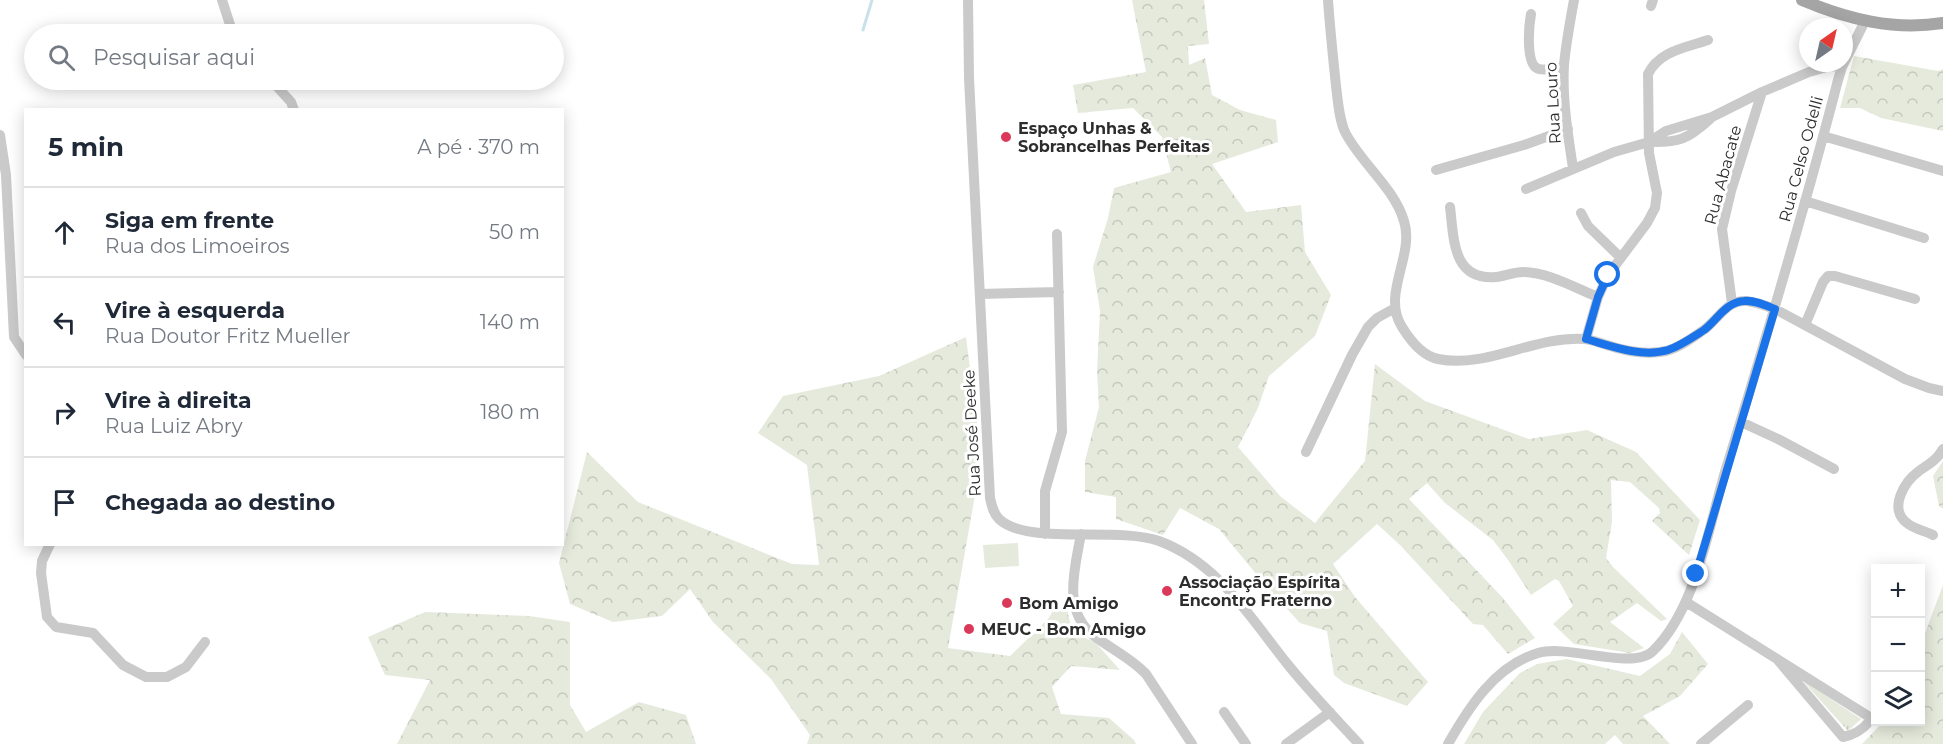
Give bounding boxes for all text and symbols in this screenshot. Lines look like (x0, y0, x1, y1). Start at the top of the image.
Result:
north arrow (1799, 18, 1853, 72)
search box (24, 24, 564, 90)
icon: search (45, 41, 78, 74)
text: Pesquisar aqui (93, 44, 255, 71)
street label: Rua Louro (1541, 61, 1565, 145)
street label: Rua Celso Odelli (1775, 94, 1827, 224)
place label: Espaço Unhas & Sobrancelhas Perfeitas (1018, 119, 1210, 156)
street label: Rua Abacate (1701, 123, 1745, 227)
marker: Espaço Unhas & Sobrancelhas Perfeitas (999, 130, 1013, 144)
text: 5 min (48, 131, 124, 163)
text: A pé · 370 m (417, 135, 540, 159)
text: Siga em frente (105, 207, 274, 234)
icon: ahead (48, 216, 81, 249)
text: 50 m (489, 220, 540, 244)
text: Rua dos Limoeiros (105, 234, 290, 258)
route start (1594, 261, 1620, 287)
text: Vire à esquerda (105, 297, 285, 324)
icon: left (48, 306, 81, 339)
text: 140 m (480, 310, 540, 334)
text: Rua Doutor Fritz Mueller (105, 324, 351, 348)
street label: Rua José Deeke (959, 369, 985, 497)
text: Vire à direita (105, 387, 252, 414)
icon: right (48, 396, 81, 429)
text: 180 m (480, 400, 540, 424)
text: Rua Luiz Abry (105, 414, 242, 438)
icon: arrive (48, 486, 81, 519)
text: Chegada ao destino (105, 489, 335, 516)
route end (1682, 560, 1708, 586)
map controls (1871, 564, 1925, 726)
button: + (1871, 564, 1925, 618)
place label: Associação Espírita Encontro Fraterno (1178, 573, 1340, 610)
marker: Associação Espírita Encontro Fraterno (1160, 584, 1174, 598)
place label: Bom Amigo (1019, 594, 1119, 613)
marker: Bom Amigo (1000, 596, 1014, 610)
button: − (1871, 618, 1925, 672)
place label: MEUC - Bom Amigo (981, 620, 1146, 639)
marker: MEUC - Bom Amigo (962, 622, 976, 636)
button: layers (1871, 672, 1925, 726)

